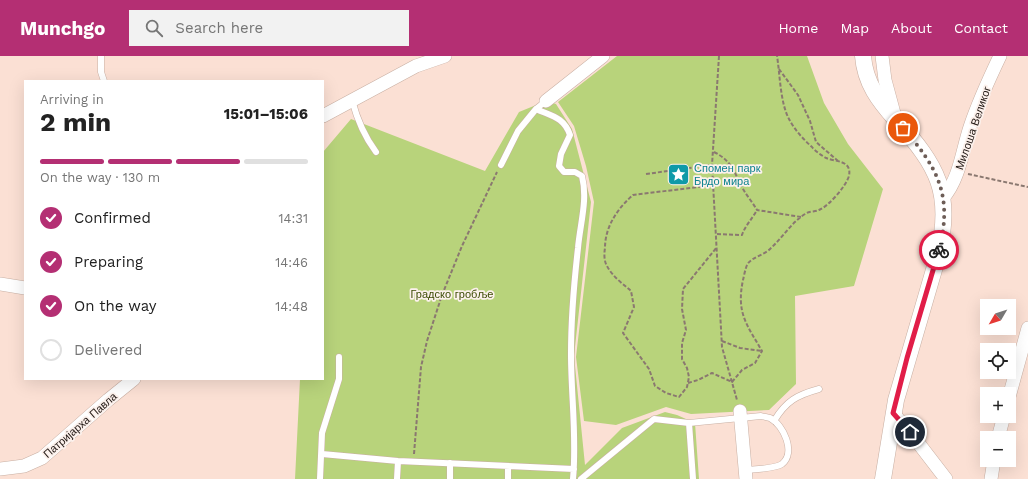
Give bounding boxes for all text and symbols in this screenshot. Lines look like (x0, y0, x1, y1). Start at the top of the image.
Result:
search box (129, 10, 409, 46)
text: Munchgo (20, 17, 105, 40)
icon: search (143, 17, 165, 39)
text: Search here (175, 19, 263, 37)
text: Home (778, 20, 818, 36)
text: Map (840, 20, 869, 36)
text: About (891, 20, 932, 36)
text: Contact (954, 20, 1008, 36)
street label: Милоша Великог (953, 85, 994, 172)
text: Arriving in (40, 92, 104, 107)
text: 15:01–15:06 (224, 105, 308, 123)
text: 2 min (40, 107, 111, 137)
pin (886, 111, 920, 145)
icon: bag (892, 117, 914, 139)
place icon: Спомен парк Брдо мира (666, 161, 692, 187)
place label: Спомен парк Брдо мира (694, 162, 761, 188)
text: On the way · 130 m (40, 170, 160, 185)
icon: check (40, 207, 62, 229)
text: Confirmed (74, 209, 151, 227)
text: 14:31 (278, 211, 308, 226)
courier (919, 230, 959, 270)
icon: bike (928, 239, 950, 261)
icon: check (40, 251, 62, 273)
text: Preparing (74, 253, 143, 271)
text: 14:46 (275, 255, 308, 270)
park label: Градско гробље (411, 288, 493, 301)
icon: check (40, 295, 62, 317)
text: On the way (74, 297, 156, 315)
text: 14:48 (275, 299, 308, 314)
north arrow (980, 299, 1016, 335)
map controls (980, 299, 1016, 467)
text: Delivered (74, 341, 142, 359)
button: locate (980, 343, 1016, 379)
button: + (980, 387, 1016, 423)
street label: Патријарха Павла (41, 389, 120, 461)
pin (893, 415, 927, 449)
icon: home (899, 421, 921, 443)
button: − (980, 431, 1016, 467)

